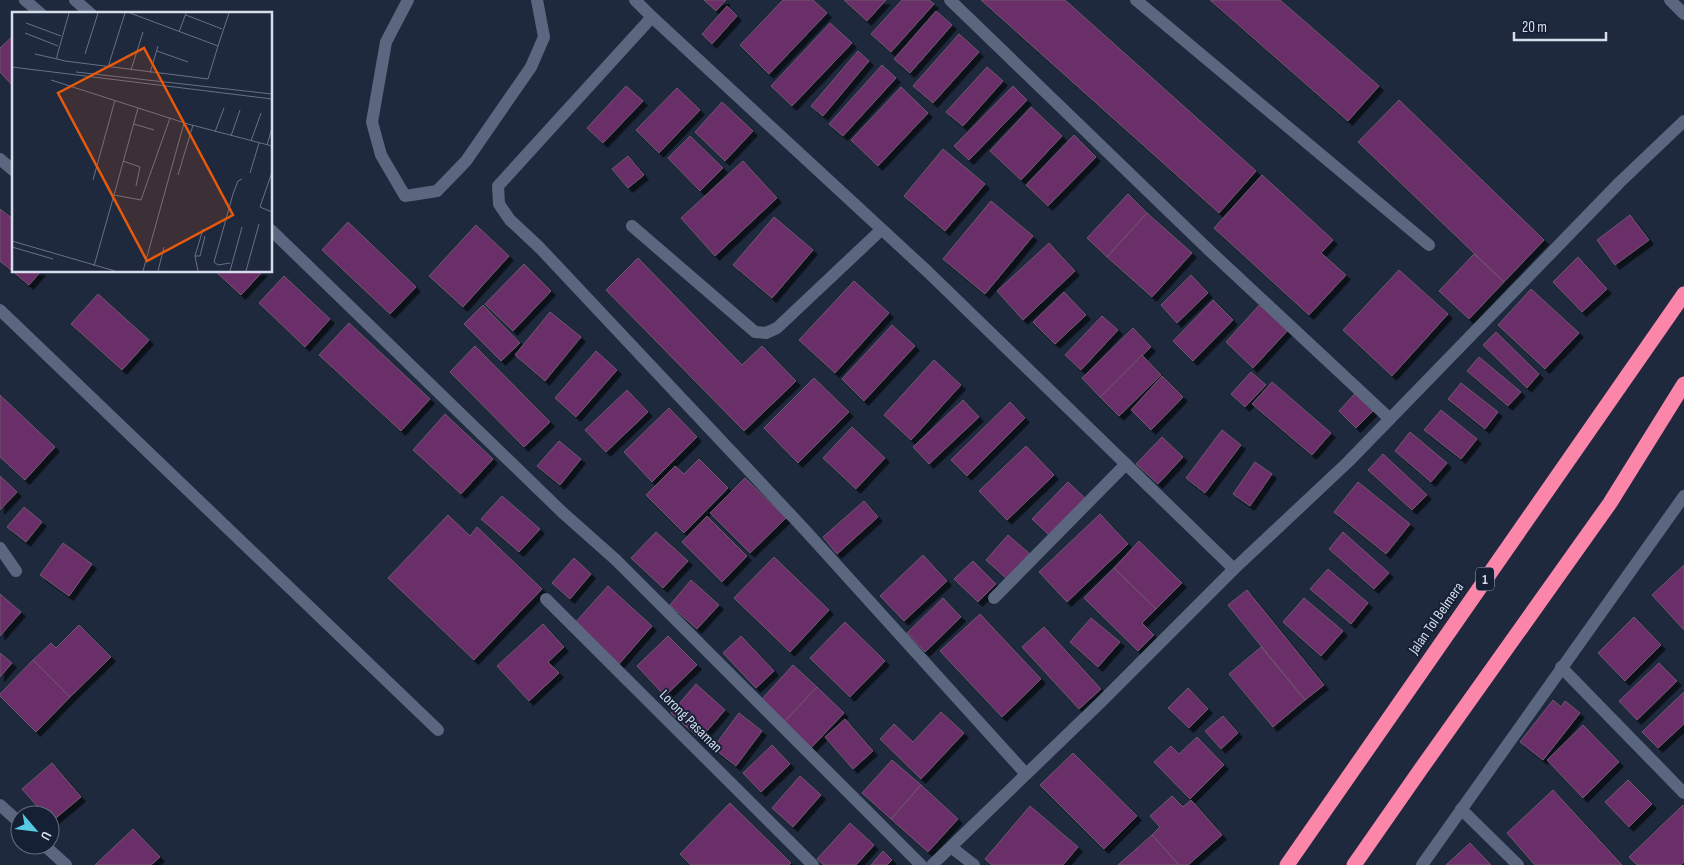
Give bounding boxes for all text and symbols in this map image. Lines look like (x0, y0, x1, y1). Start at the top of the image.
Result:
scale bar (1514, 10, 1606, 42)
inset map (12, 12, 272, 272)
text: 20 m (1522, 18, 1547, 37)
road number: 1 (1476, 568, 1494, 590)
street label: Jalan Tol Belmera (1404, 578, 1468, 659)
street label: Lorong Pasaman (655, 686, 726, 757)
north arrow (10, 805, 60, 855)
text: U (37, 829, 55, 843)

